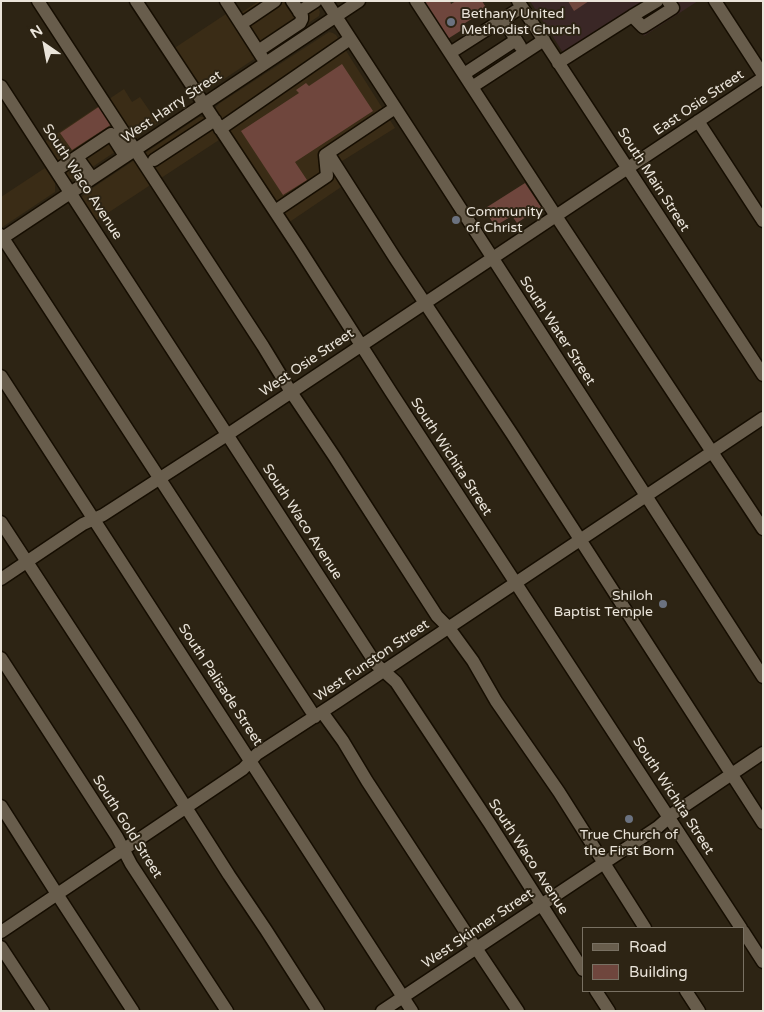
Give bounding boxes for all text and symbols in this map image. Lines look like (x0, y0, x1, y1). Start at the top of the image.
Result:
place label: Bethany United Methodist Church (461, 6, 580, 38)
marker: Bethany United Methodist Church (445, 16, 457, 28)
north arrow (20, 20, 70, 70)
text: N (27, 22, 46, 42)
street label: West Harry Street (119, 67, 225, 147)
street label: East Osie Street (651, 67, 747, 139)
street label: South Waco Avenue (38, 121, 126, 243)
street label: South Main Street (613, 125, 693, 235)
place label: Community of Christ (466, 204, 543, 236)
marker: Community of Christ (450, 214, 462, 226)
street label: South Water Street (515, 273, 599, 389)
street label: West Osie Street (257, 325, 357, 401)
street label: South Wichita Street (407, 395, 495, 519)
street label: South Waco Avenue (258, 461, 346, 583)
place label: Shiloh Baptist Temple (554, 588, 653, 620)
marker: Shiloh Baptist Temple (657, 598, 669, 610)
street label: West Funston Street (311, 616, 433, 706)
street label: South Palisade Street (174, 621, 266, 749)
street label: South Wichita Street (629, 734, 717, 858)
street label: South Gold Street (89, 772, 165, 882)
street label: South Waco Avenue (484, 796, 572, 918)
marker: True Church of the First Born (623, 813, 635, 825)
place label: True Church of the First Born (580, 827, 678, 860)
street label: West Skinner Street (419, 885, 537, 973)
legend (582, 927, 744, 992)
text: Road (629, 938, 667, 956)
text: Building (629, 963, 688, 981)

